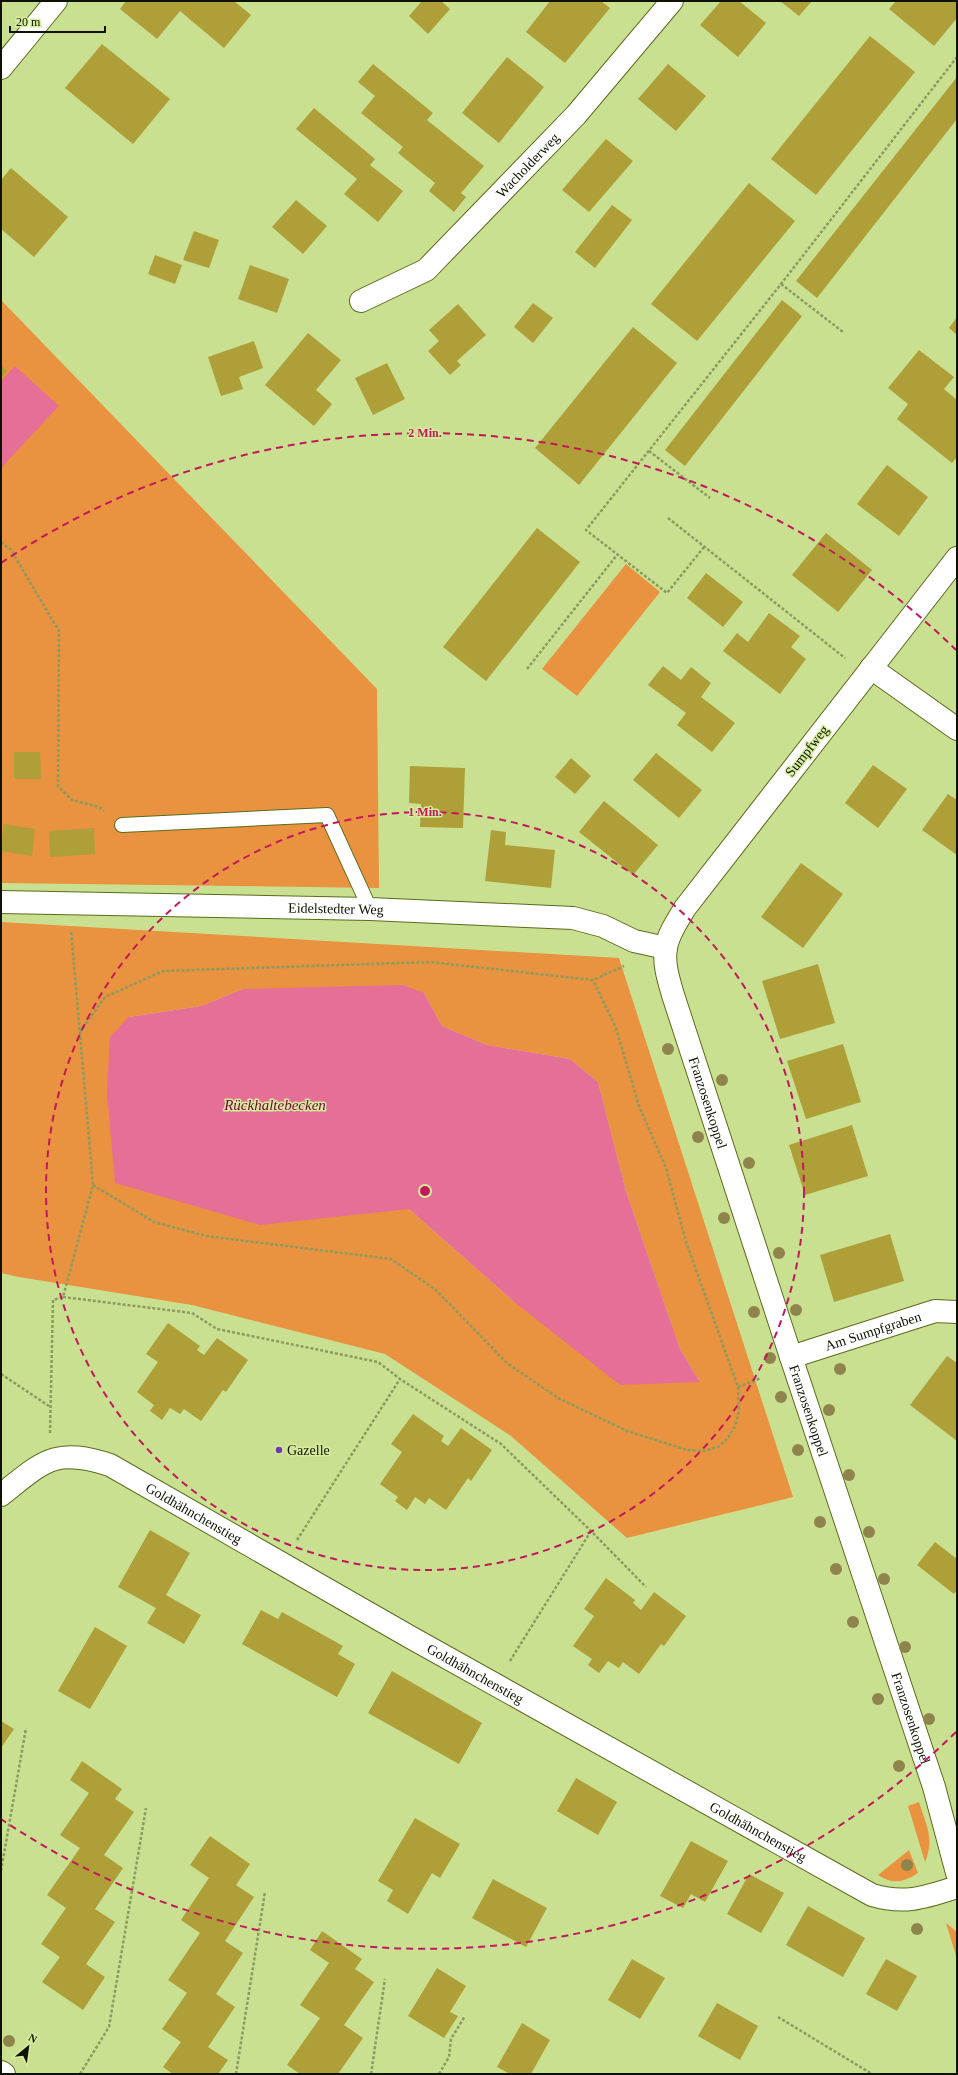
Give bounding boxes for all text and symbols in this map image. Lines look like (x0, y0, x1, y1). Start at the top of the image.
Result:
scale bar (10, 8, 105, 34)
text: 20 m (16, 15, 41, 29)
street label: Wacholderweg (493, 130, 562, 200)
text: 2 Min. (408, 426, 442, 440)
street label: Sumpfweg (782, 722, 832, 780)
text: 1 Min. (408, 805, 442, 819)
street label: Eidelstedter Weg (288, 900, 384, 917)
street label: Franzosenkoppel (686, 1055, 730, 1151)
water label: Rückhaltebecken (223, 1097, 326, 1113)
centre of rings (418, 1184, 432, 1198)
street label: Am Sumpfgraben (823, 1308, 923, 1353)
street label: Franzosenkoppel (787, 1363, 831, 1458)
place label: Gazelle (287, 1443, 330, 1458)
marker: Gazelle (274, 1445, 284, 1455)
street label: Goldhähnchenstieg (143, 1480, 245, 1546)
street label: Goldhähnchenstieg (425, 1641, 526, 1706)
street label: Franzosenkoppel (889, 1670, 933, 1766)
street label: Goldhähnchenstieg (707, 1799, 809, 1864)
north arrow (8, 2027, 48, 2067)
text: N (26, 2031, 39, 2045)

